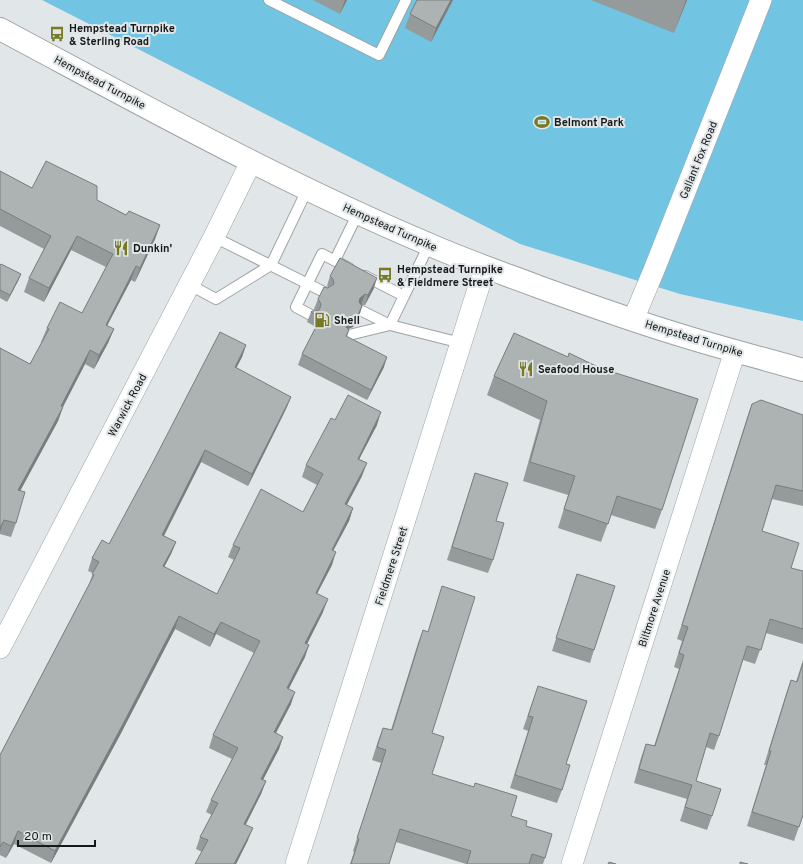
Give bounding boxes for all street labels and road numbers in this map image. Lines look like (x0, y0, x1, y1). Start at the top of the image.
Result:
street label: Hempstead Turnpike (51, 53, 148, 113)
street label: Gallant Fox Road (677, 119, 721, 201)
street label: Hempstead Turnpike (340, 201, 439, 255)
street label: Hempstead Turnpike (643, 317, 745, 361)
street label: Warwick Road (105, 372, 150, 439)
street label: Fieldmere Street (373, 525, 411, 608)
street label: Biltmore Avenue (636, 568, 674, 649)

